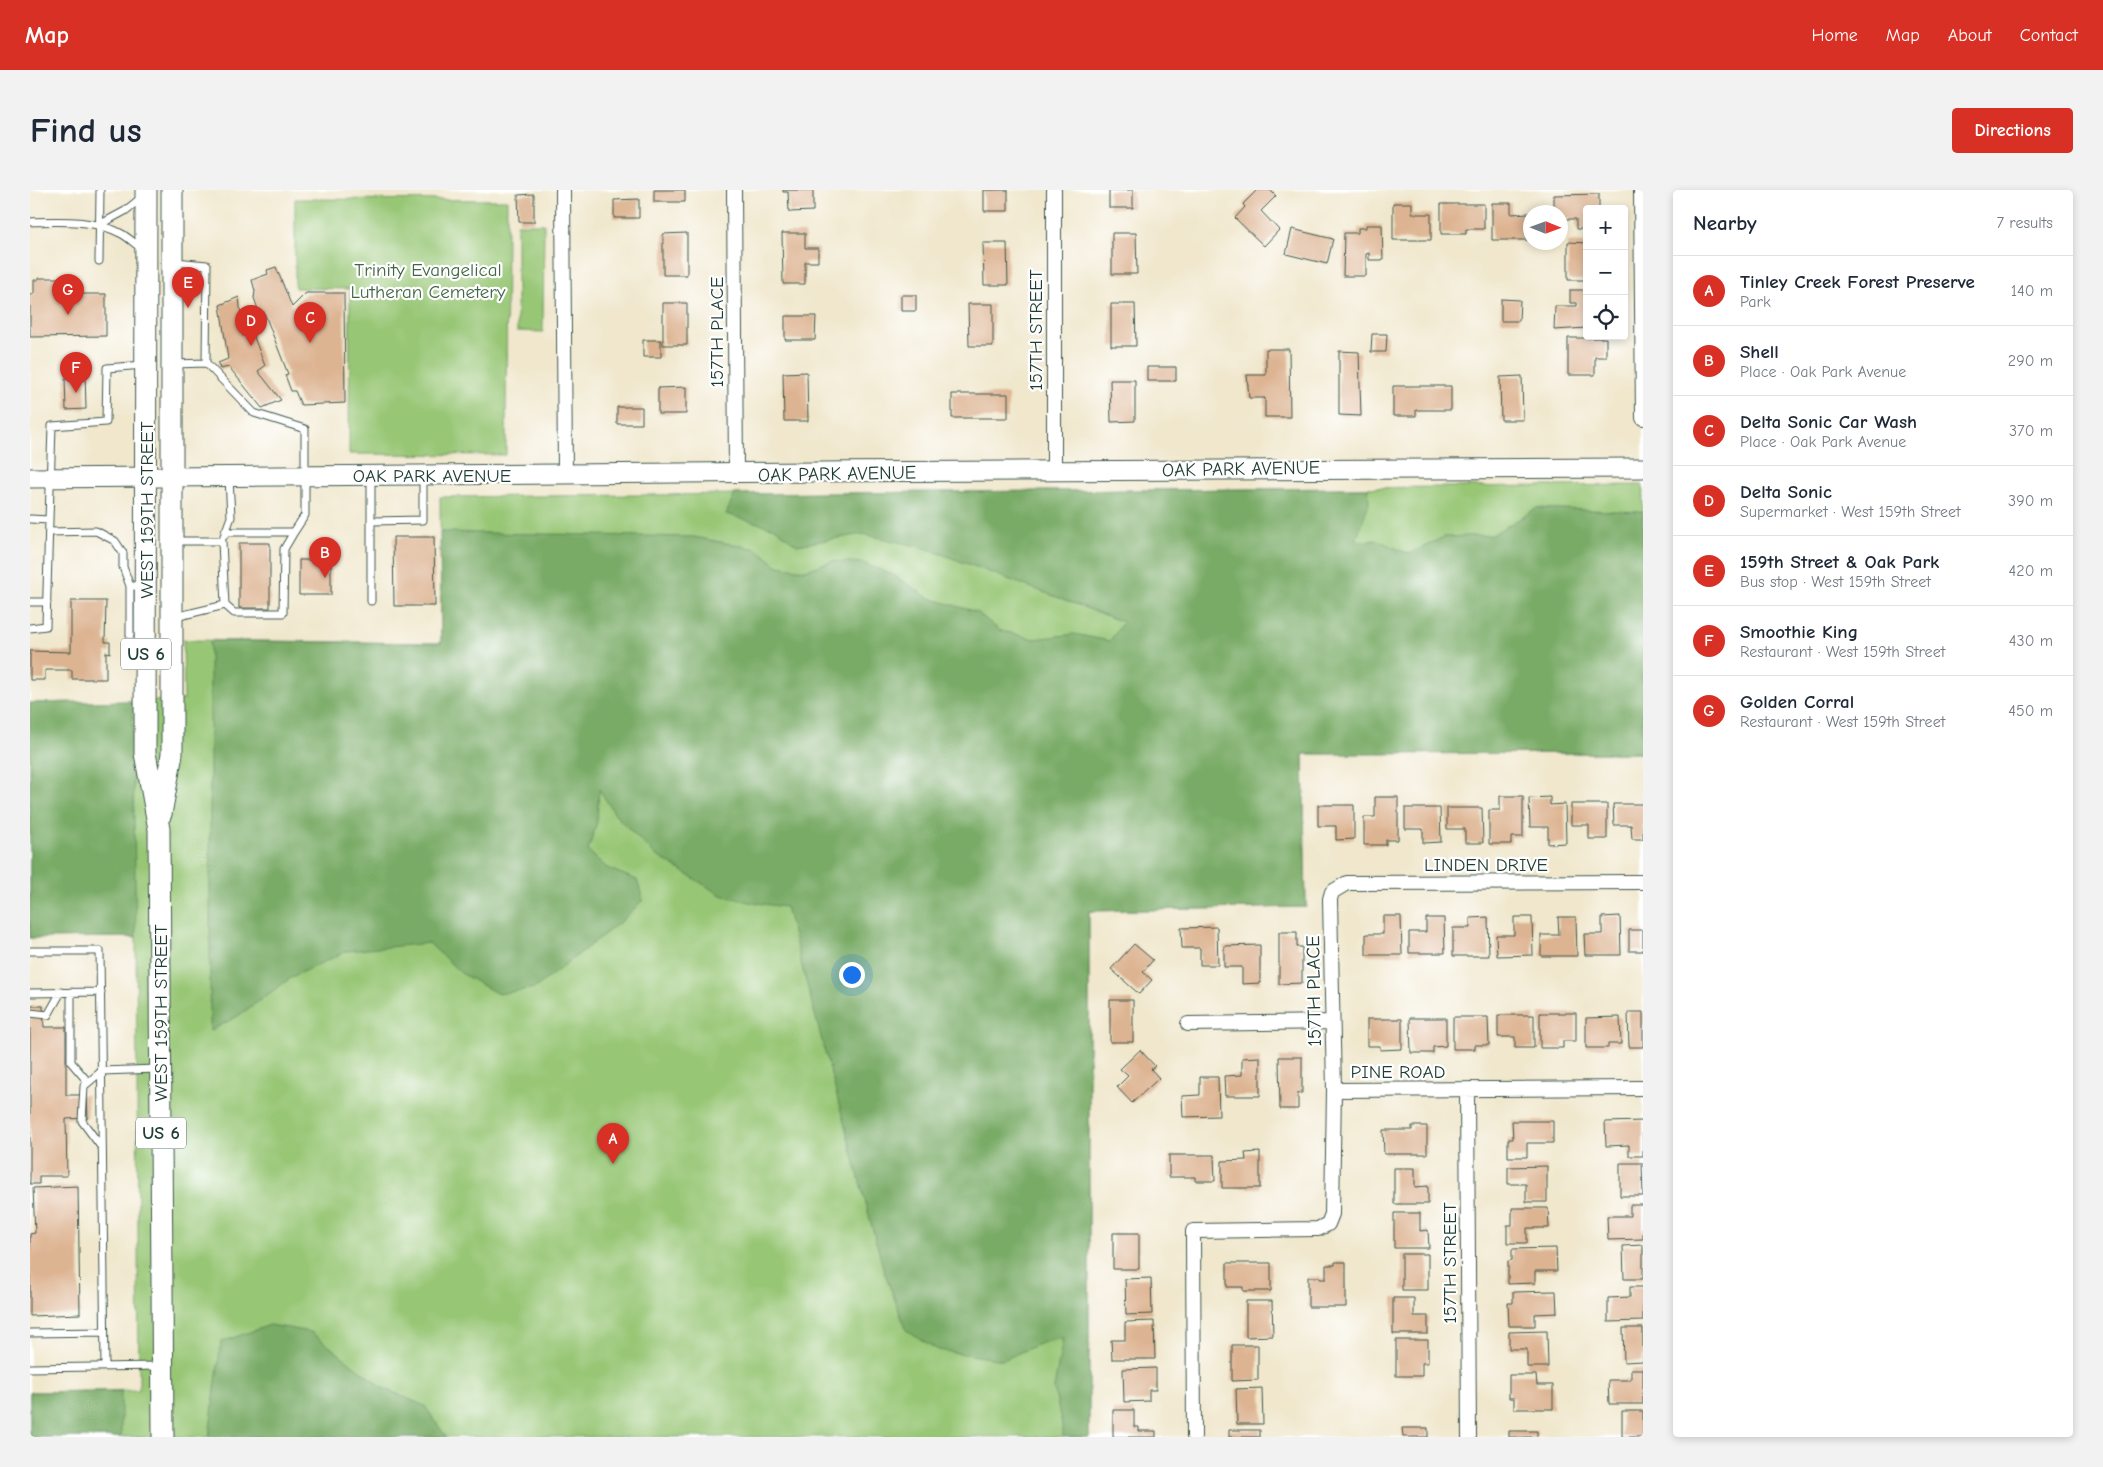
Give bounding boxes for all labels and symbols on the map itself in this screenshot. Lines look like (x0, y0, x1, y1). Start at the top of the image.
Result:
north arrow (1523, 205, 1568, 250)
park label: Trinity Evangelical Lutheran Cemetery (351, 259, 506, 303)
pin: E (172, 267, 204, 308)
street label: 157TH STREET (1025, 269, 1047, 391)
pin: G (52, 274, 84, 315)
street label: 157TH PLACE (706, 276, 728, 388)
pin: C (294, 302, 326, 343)
pin: D (235, 305, 267, 346)
pin: F (60, 352, 92, 393)
street label: WEST 159TH STREET (136, 421, 158, 599)
street label: OAK PARK AVENUE (1162, 457, 1320, 481)
street label: OAK PARK AVENUE (758, 462, 916, 486)
street label: OAK PARK AVENUE (353, 465, 511, 487)
pin: B (309, 537, 341, 578)
road number: US 6 (121, 638, 171, 669)
street label: LINDEN DRIVE (1424, 854, 1548, 876)
street label: WEST 159TH STREET (150, 924, 172, 1102)
street label: 157TH PLACE (1302, 935, 1326, 1047)
your location (839, 962, 865, 988)
street label: PINE ROAD (1351, 1061, 1446, 1083)
road number: US 6 (136, 1118, 186, 1148)
pin: A (597, 1123, 629, 1164)
street label: 157TH STREET (1439, 1202, 1461, 1324)

